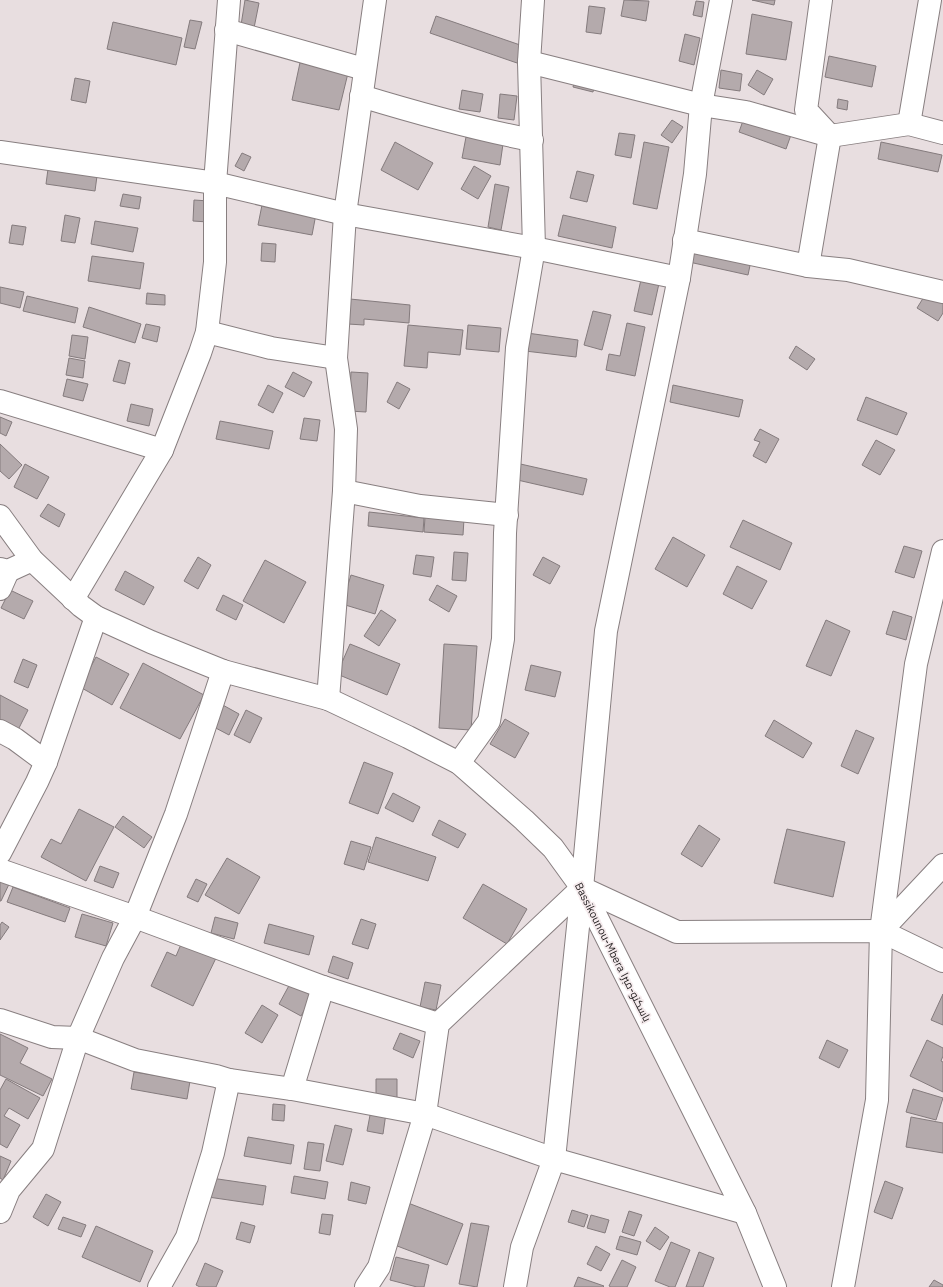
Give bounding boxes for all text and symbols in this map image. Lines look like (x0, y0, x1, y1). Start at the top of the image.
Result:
street label: Bassikounou-Mbera باسكنو-مبرا (572, 880, 654, 1024)

